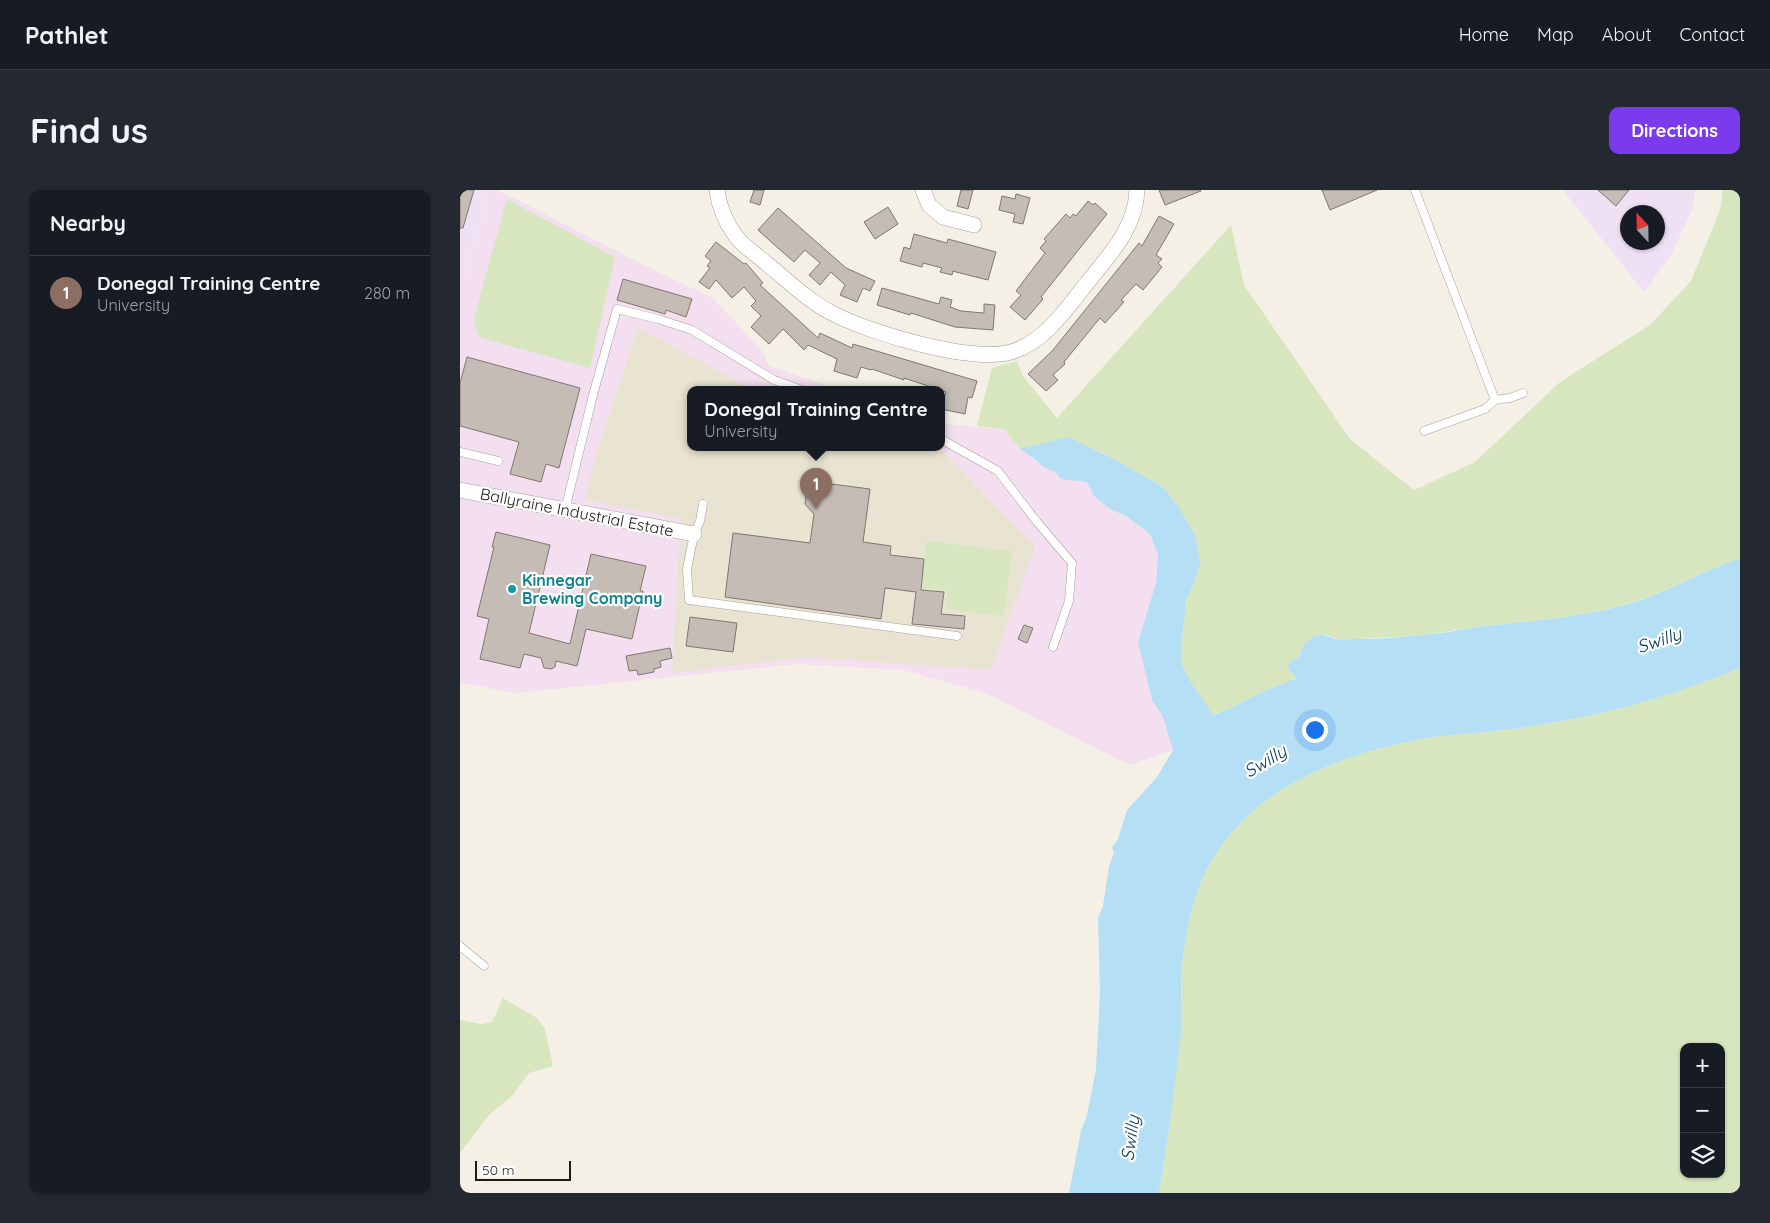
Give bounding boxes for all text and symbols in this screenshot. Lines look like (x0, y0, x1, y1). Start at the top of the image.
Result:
text: Pathlet (25, 20, 109, 50)
text: Home (1459, 23, 1509, 46)
text: Map (1537, 23, 1574, 46)
text: About (1602, 23, 1652, 46)
text: Contact (1680, 23, 1745, 46)
button: Directions (1609, 107, 1740, 154)
text: Find us (30, 108, 148, 152)
north arrow (1620, 205, 1665, 250)
text: Nearby (50, 210, 126, 236)
text: Donegal Training Centre (97, 271, 320, 295)
text: 1 (63, 283, 69, 303)
text: 280 m (364, 283, 410, 303)
text: University (97, 295, 170, 315)
popup (687, 386, 945, 451)
text: Donegal Training Centre (704, 397, 928, 421)
text: University (704, 421, 777, 441)
pin: 1 (800, 468, 832, 509)
street label: Ballyraine Industrial Estate (479, 483, 675, 541)
place label: Kinnegar Brewing Company (522, 570, 663, 608)
marker: Kinnegar Brewing Company (506, 583, 518, 595)
water label: Swilly (1634, 621, 1686, 658)
your location (1302, 717, 1328, 743)
water label: Swilly (1239, 738, 1292, 783)
map controls (1680, 1043, 1725, 1178)
button: + (1680, 1043, 1725, 1088)
button: − (1680, 1088, 1725, 1133)
water label: Swilly (1115, 1112, 1145, 1162)
button: layers (1680, 1133, 1725, 1178)
scale bar (475, 1158, 571, 1181)
text: 50 m (482, 1161, 515, 1179)

